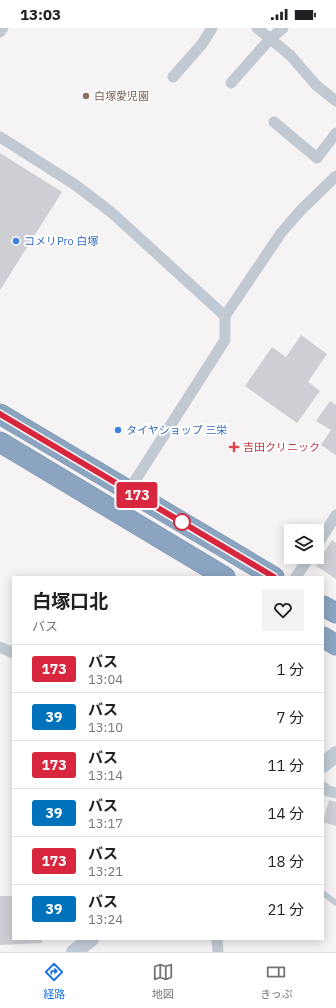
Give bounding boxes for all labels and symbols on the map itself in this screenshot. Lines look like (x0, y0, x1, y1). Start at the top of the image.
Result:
place label: 白塚愛児園 (94, 89, 149, 103)
marker: 白塚愛児園 (81, 91, 91, 101)
place label: コメリPro 白塚 (24, 234, 98, 248)
marker: コメリPro 白塚 (11, 236, 21, 246)
place label: タイヤショップ 三栄 (126, 423, 227, 437)
marker: タイヤショップ 三栄 (113, 425, 123, 435)
place label: 吉田クリニック (243, 440, 320, 454)
marker: 吉田クリニック (228, 441, 240, 453)
line badge: 173 (114, 482, 160, 508)
unlabelled marker (173, 513, 191, 531)

